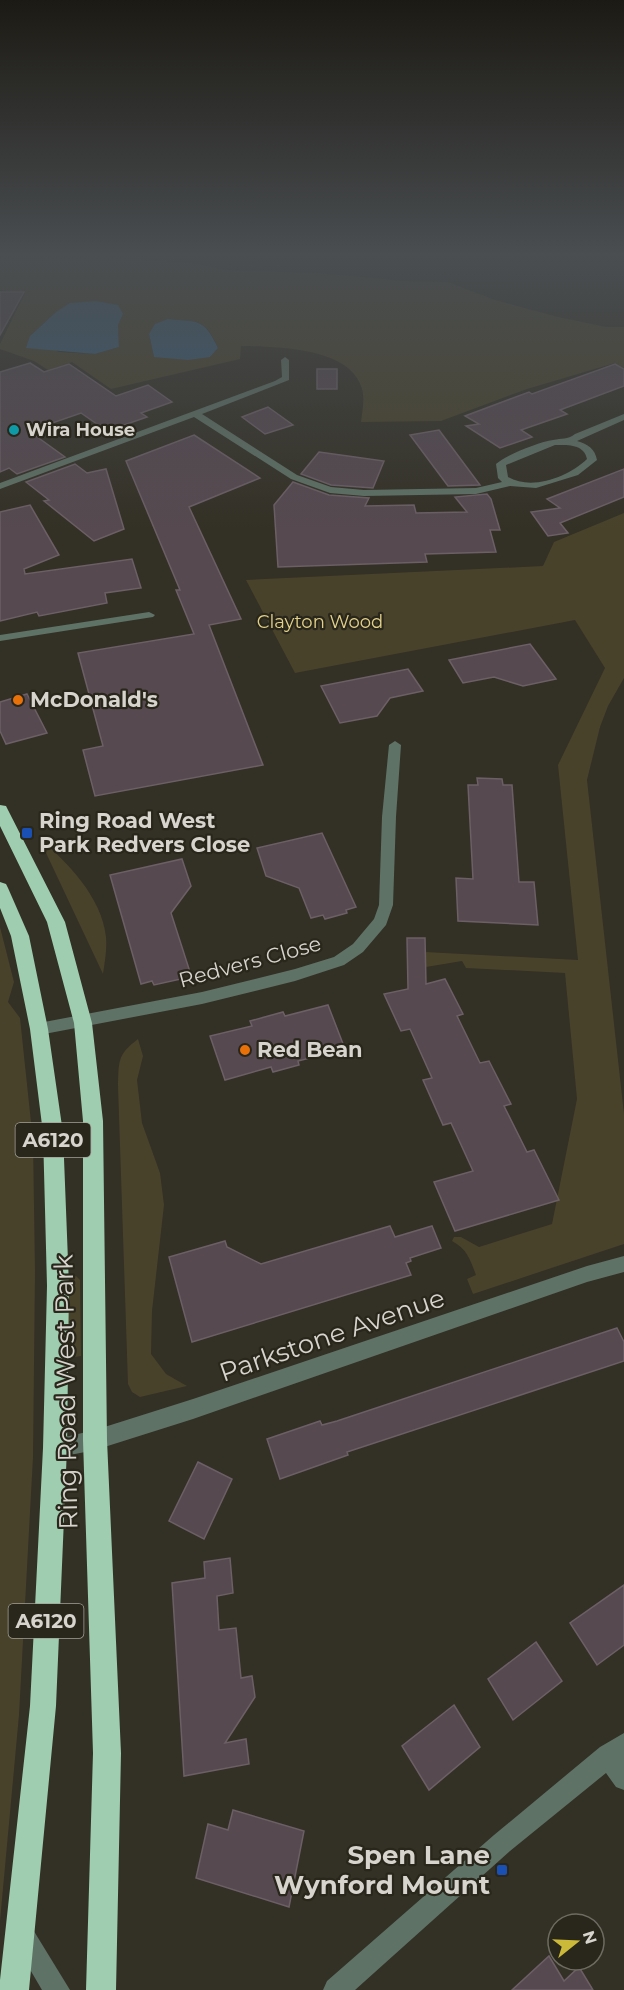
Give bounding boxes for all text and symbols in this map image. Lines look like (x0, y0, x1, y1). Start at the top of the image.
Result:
place label: Wira House (26, 419, 135, 441)
marker: Wira House (7, 423, 21, 437)
park label: Clayton Wood (257, 611, 383, 633)
place label: McDonald's (30, 687, 158, 712)
marker: McDonald's (11, 693, 25, 707)
place label: Ring Road West Park Redvers Close (39, 808, 250, 857)
marker: Ring Road West Park Redvers Close (20, 826, 34, 840)
street label: Redvers Close (176, 930, 324, 993)
place label: Red Bean (257, 1037, 363, 1062)
marker: Red Bean (238, 1043, 252, 1057)
road number: A6120 (16, 1123, 90, 1157)
street label: Ring Road West Park (48, 1254, 84, 1530)
street label: Parkstone Avenue (215, 1281, 449, 1389)
road number: A6120 (9, 1604, 84, 1638)
place label: Spen Lane Wynford Mount (274, 1839, 490, 1901)
marker: Spen Lane Wynford Mount (495, 1863, 509, 1877)
north arrow (546, 1912, 606, 1972)
text: N (579, 1928, 601, 1947)

